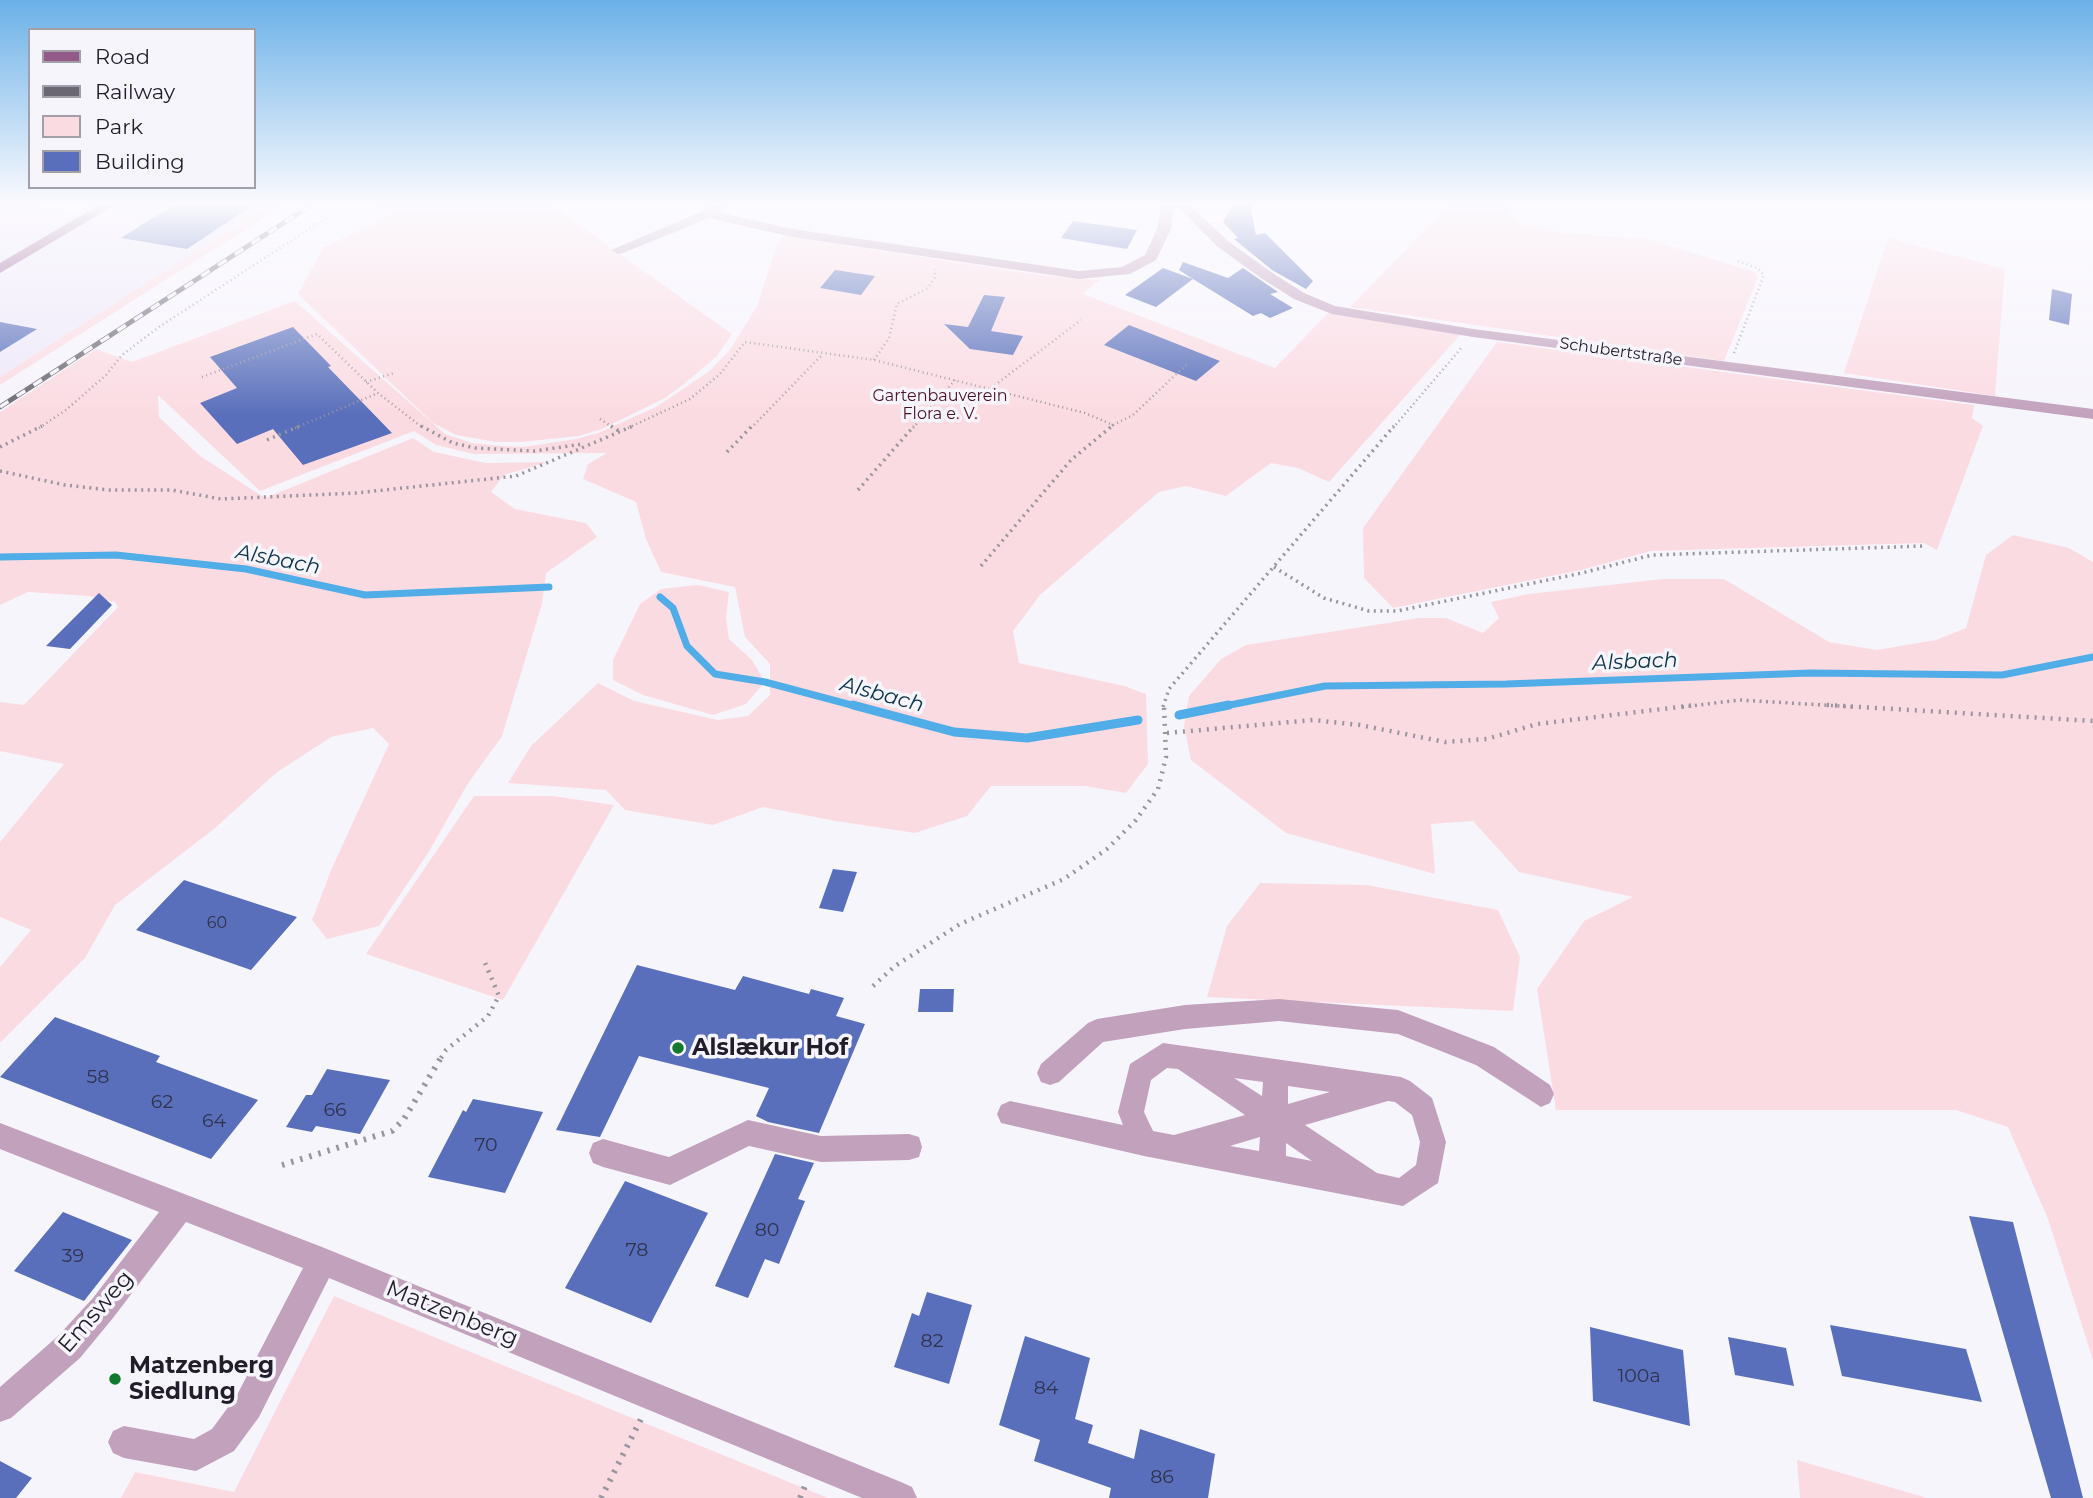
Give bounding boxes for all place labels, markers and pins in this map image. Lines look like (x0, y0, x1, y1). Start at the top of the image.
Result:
place label: Alslækur Hof (692, 1034, 848, 1062)
marker: Alslækur Hof (670, 1040, 686, 1056)
place label: Matzenberg Siedlung (129, 1352, 274, 1406)
marker: Matzenberg Siedlung (107, 1371, 123, 1387)

